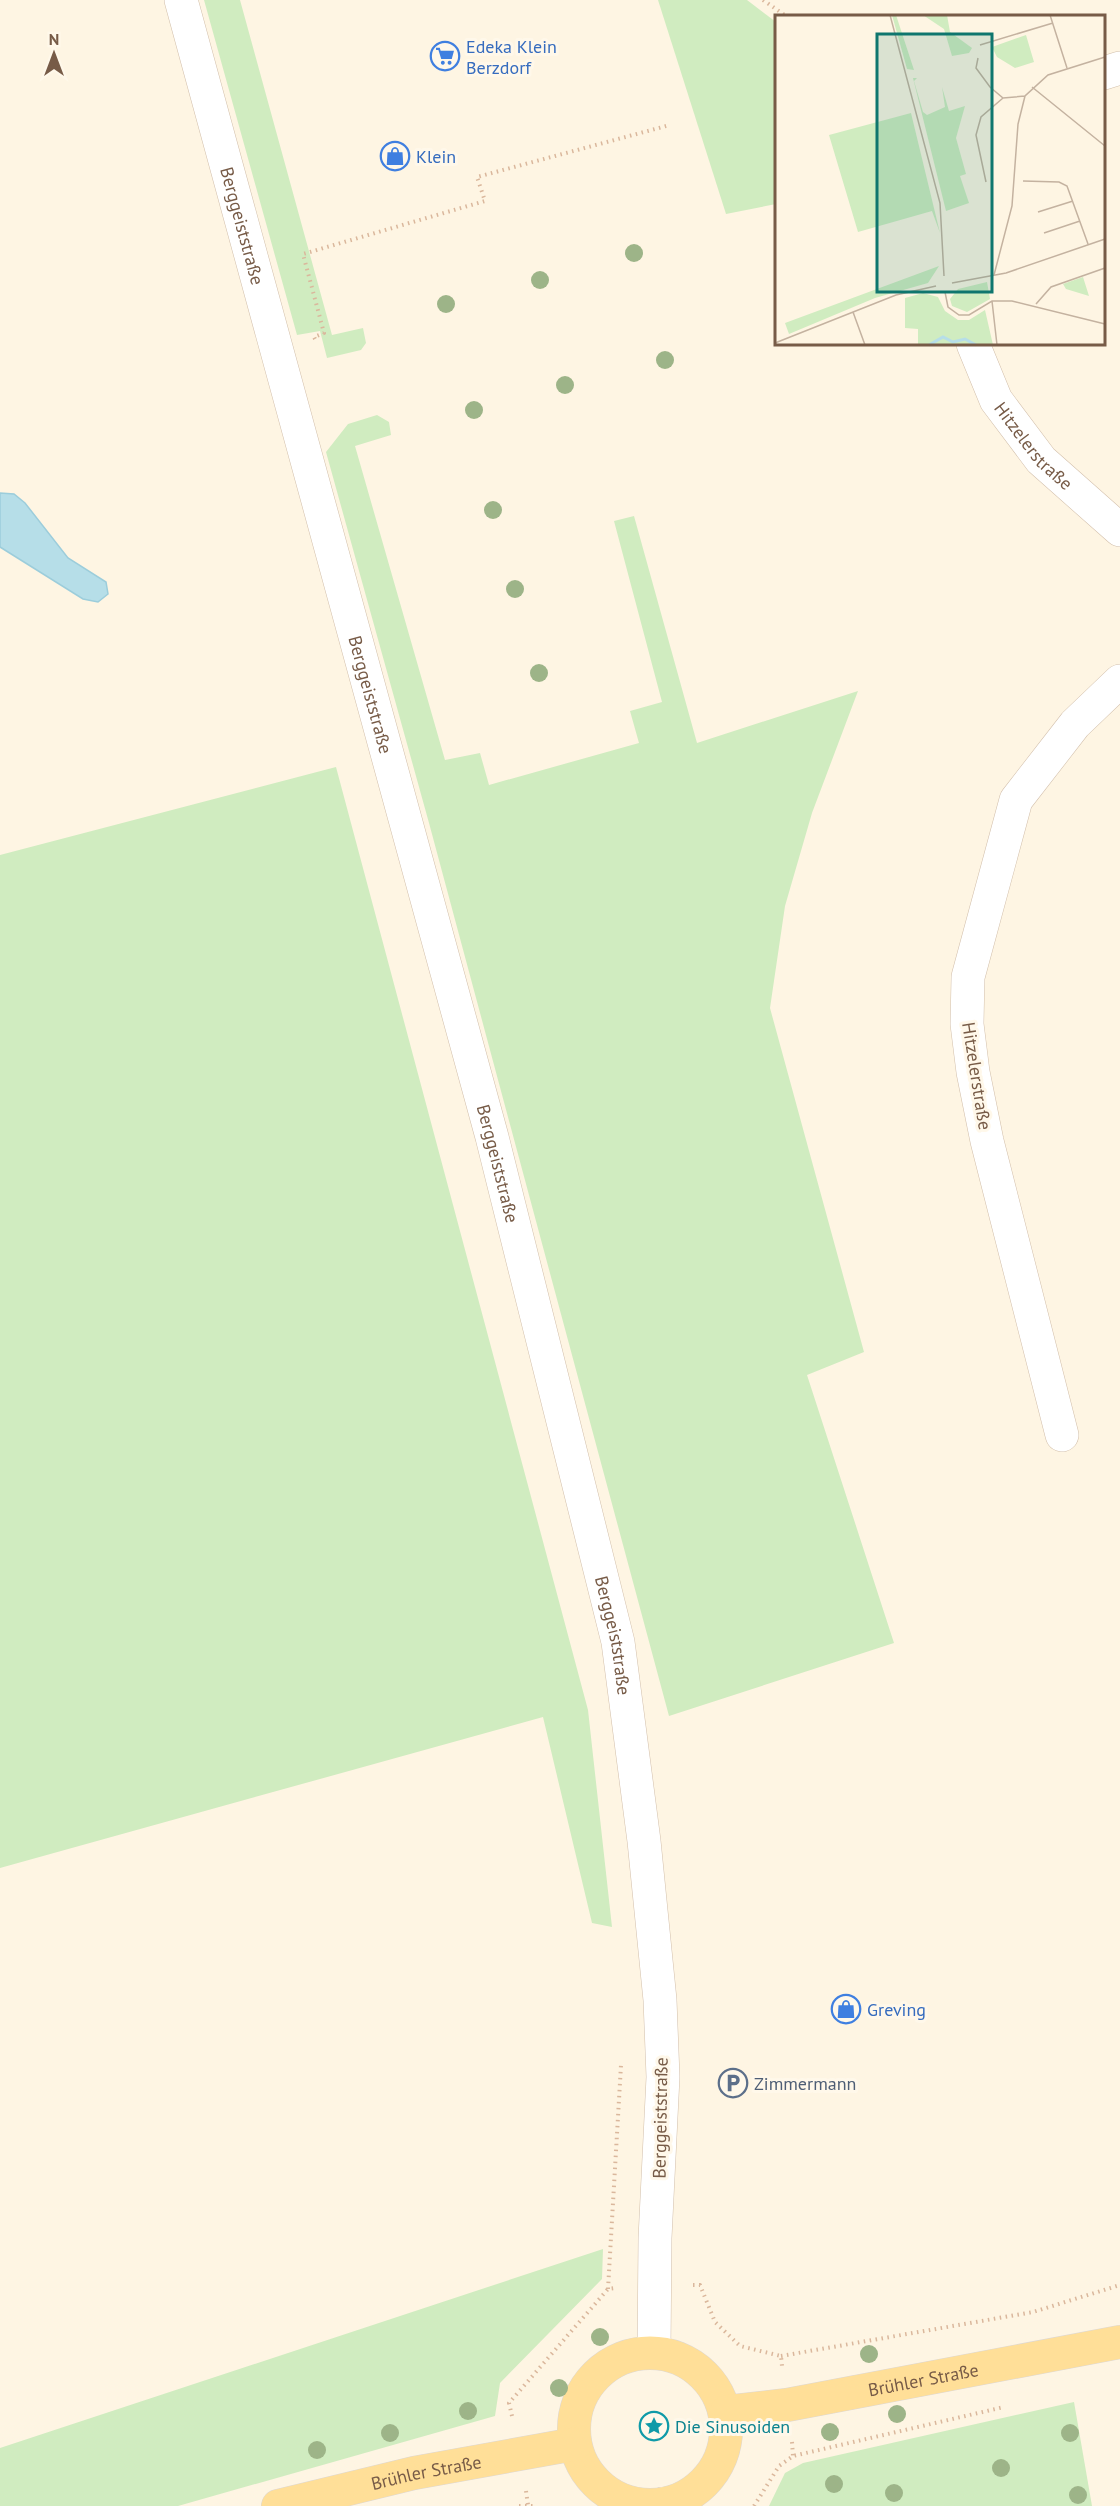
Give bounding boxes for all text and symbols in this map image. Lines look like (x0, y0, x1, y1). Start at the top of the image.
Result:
inset map (775, 15, 1105, 345)
north arrow (24, 24, 84, 84)
text: N (49, 29, 59, 49)
place label: Edeka Klein Berzdorf (466, 35, 557, 79)
supermarket icon: Edeka Klein Berzdorf (429, 40, 461, 72)
shop icon: Klein (379, 140, 411, 172)
place label: Klein (416, 145, 456, 168)
street label: Berggeiststraße (216, 164, 270, 287)
street label: Hitzelerstraße (990, 397, 1078, 494)
street label: Berggeiststraße (344, 633, 398, 756)
street label: Hitzelerstraße (957, 1020, 997, 1132)
street label: Berggeiststraße (472, 1102, 524, 1225)
street label: Berggeiststraße (590, 1573, 636, 1696)
shop icon: Greving (830, 1993, 862, 2025)
place label: Greving (867, 1998, 926, 2021)
street label: Berggeiststraße (647, 2057, 673, 2179)
parking icon: Zimmermann (717, 2067, 749, 2099)
place label: Zimmermann (754, 2072, 856, 2095)
street label: Brühler Straße (866, 2358, 980, 2401)
place icon: Die Sinusoiden (638, 2410, 670, 2442)
place label: Die Sinusoiden (675, 2415, 790, 2438)
street label: Brühler Straße (369, 2450, 483, 2495)

